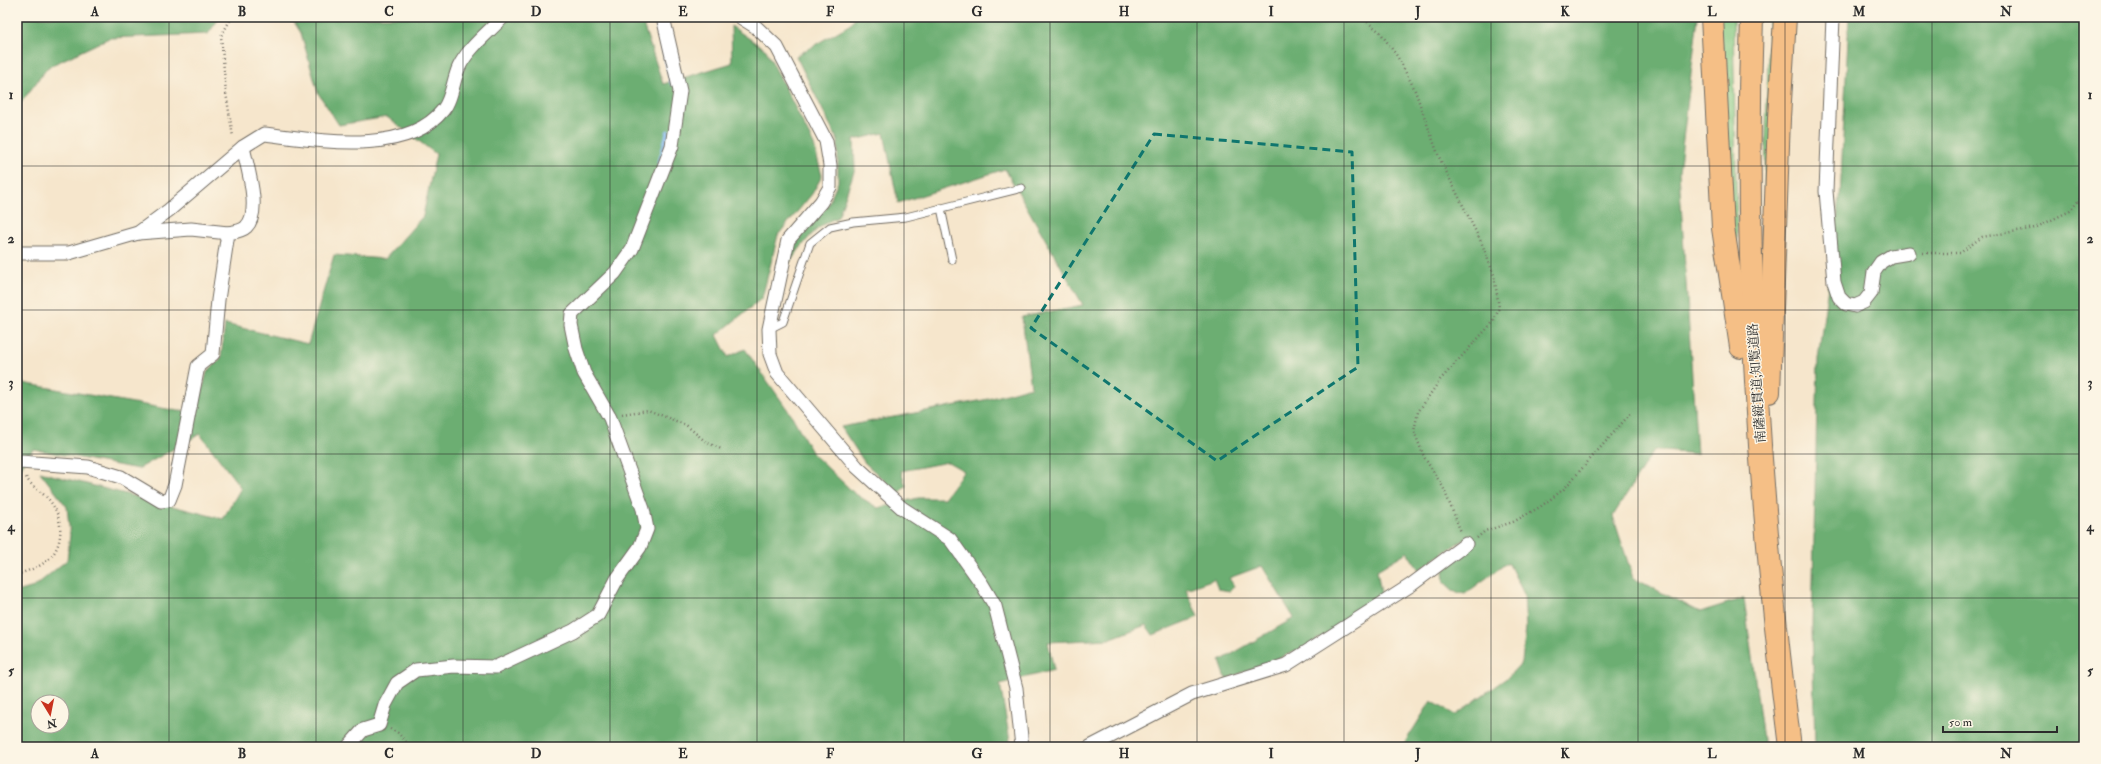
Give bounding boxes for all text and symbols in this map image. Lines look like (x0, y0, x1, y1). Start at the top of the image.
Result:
text: A (90, 4, 100, 20)
text: B (238, 4, 246, 20)
text: C (384, 4, 394, 20)
text: D (531, 4, 542, 20)
text: E (678, 4, 688, 20)
text: F (826, 4, 835, 20)
text: G (972, 4, 983, 20)
text: H (1119, 4, 1130, 20)
text: I (1268, 4, 1274, 20)
text: J (1414, 4, 1421, 21)
text: K (1560, 4, 1570, 20)
text: L (1707, 4, 1717, 20)
text: M (1852, 4, 1866, 20)
text: N (1999, 4, 2012, 20)
text: 1 (9, 87, 14, 103)
text: 1 (2088, 87, 2093, 103)
text: 2 (8, 231, 15, 247)
text: 2 (2087, 231, 2094, 247)
street label: 南薩縦貫道;知覧道路 (1745, 322, 1769, 443)
text: 3 (9, 375, 14, 391)
text: 3 (2088, 375, 2093, 391)
text: 4 (6, 519, 15, 535)
text: 4 (2085, 519, 2094, 535)
text: 5 (8, 663, 14, 679)
text: 5 (2087, 663, 2093, 679)
north arrow (30, 694, 70, 734)
scale bar (1943, 708, 2057, 734)
text: 50 m (1949, 715, 1973, 730)
text: N (45, 716, 59, 731)
text: A (90, 746, 100, 762)
text: B (238, 746, 246, 762)
text: C (384, 746, 394, 762)
text: D (531, 746, 542, 762)
text: E (678, 746, 688, 762)
text: F (826, 746, 835, 762)
text: G (972, 746, 983, 762)
text: H (1119, 746, 1130, 762)
text: I (1268, 746, 1274, 762)
text: J (1414, 746, 1421, 763)
text: K (1560, 746, 1570, 762)
text: L (1707, 746, 1717, 762)
text: M (1852, 746, 1866, 762)
text: N (1999, 746, 2012, 762)

